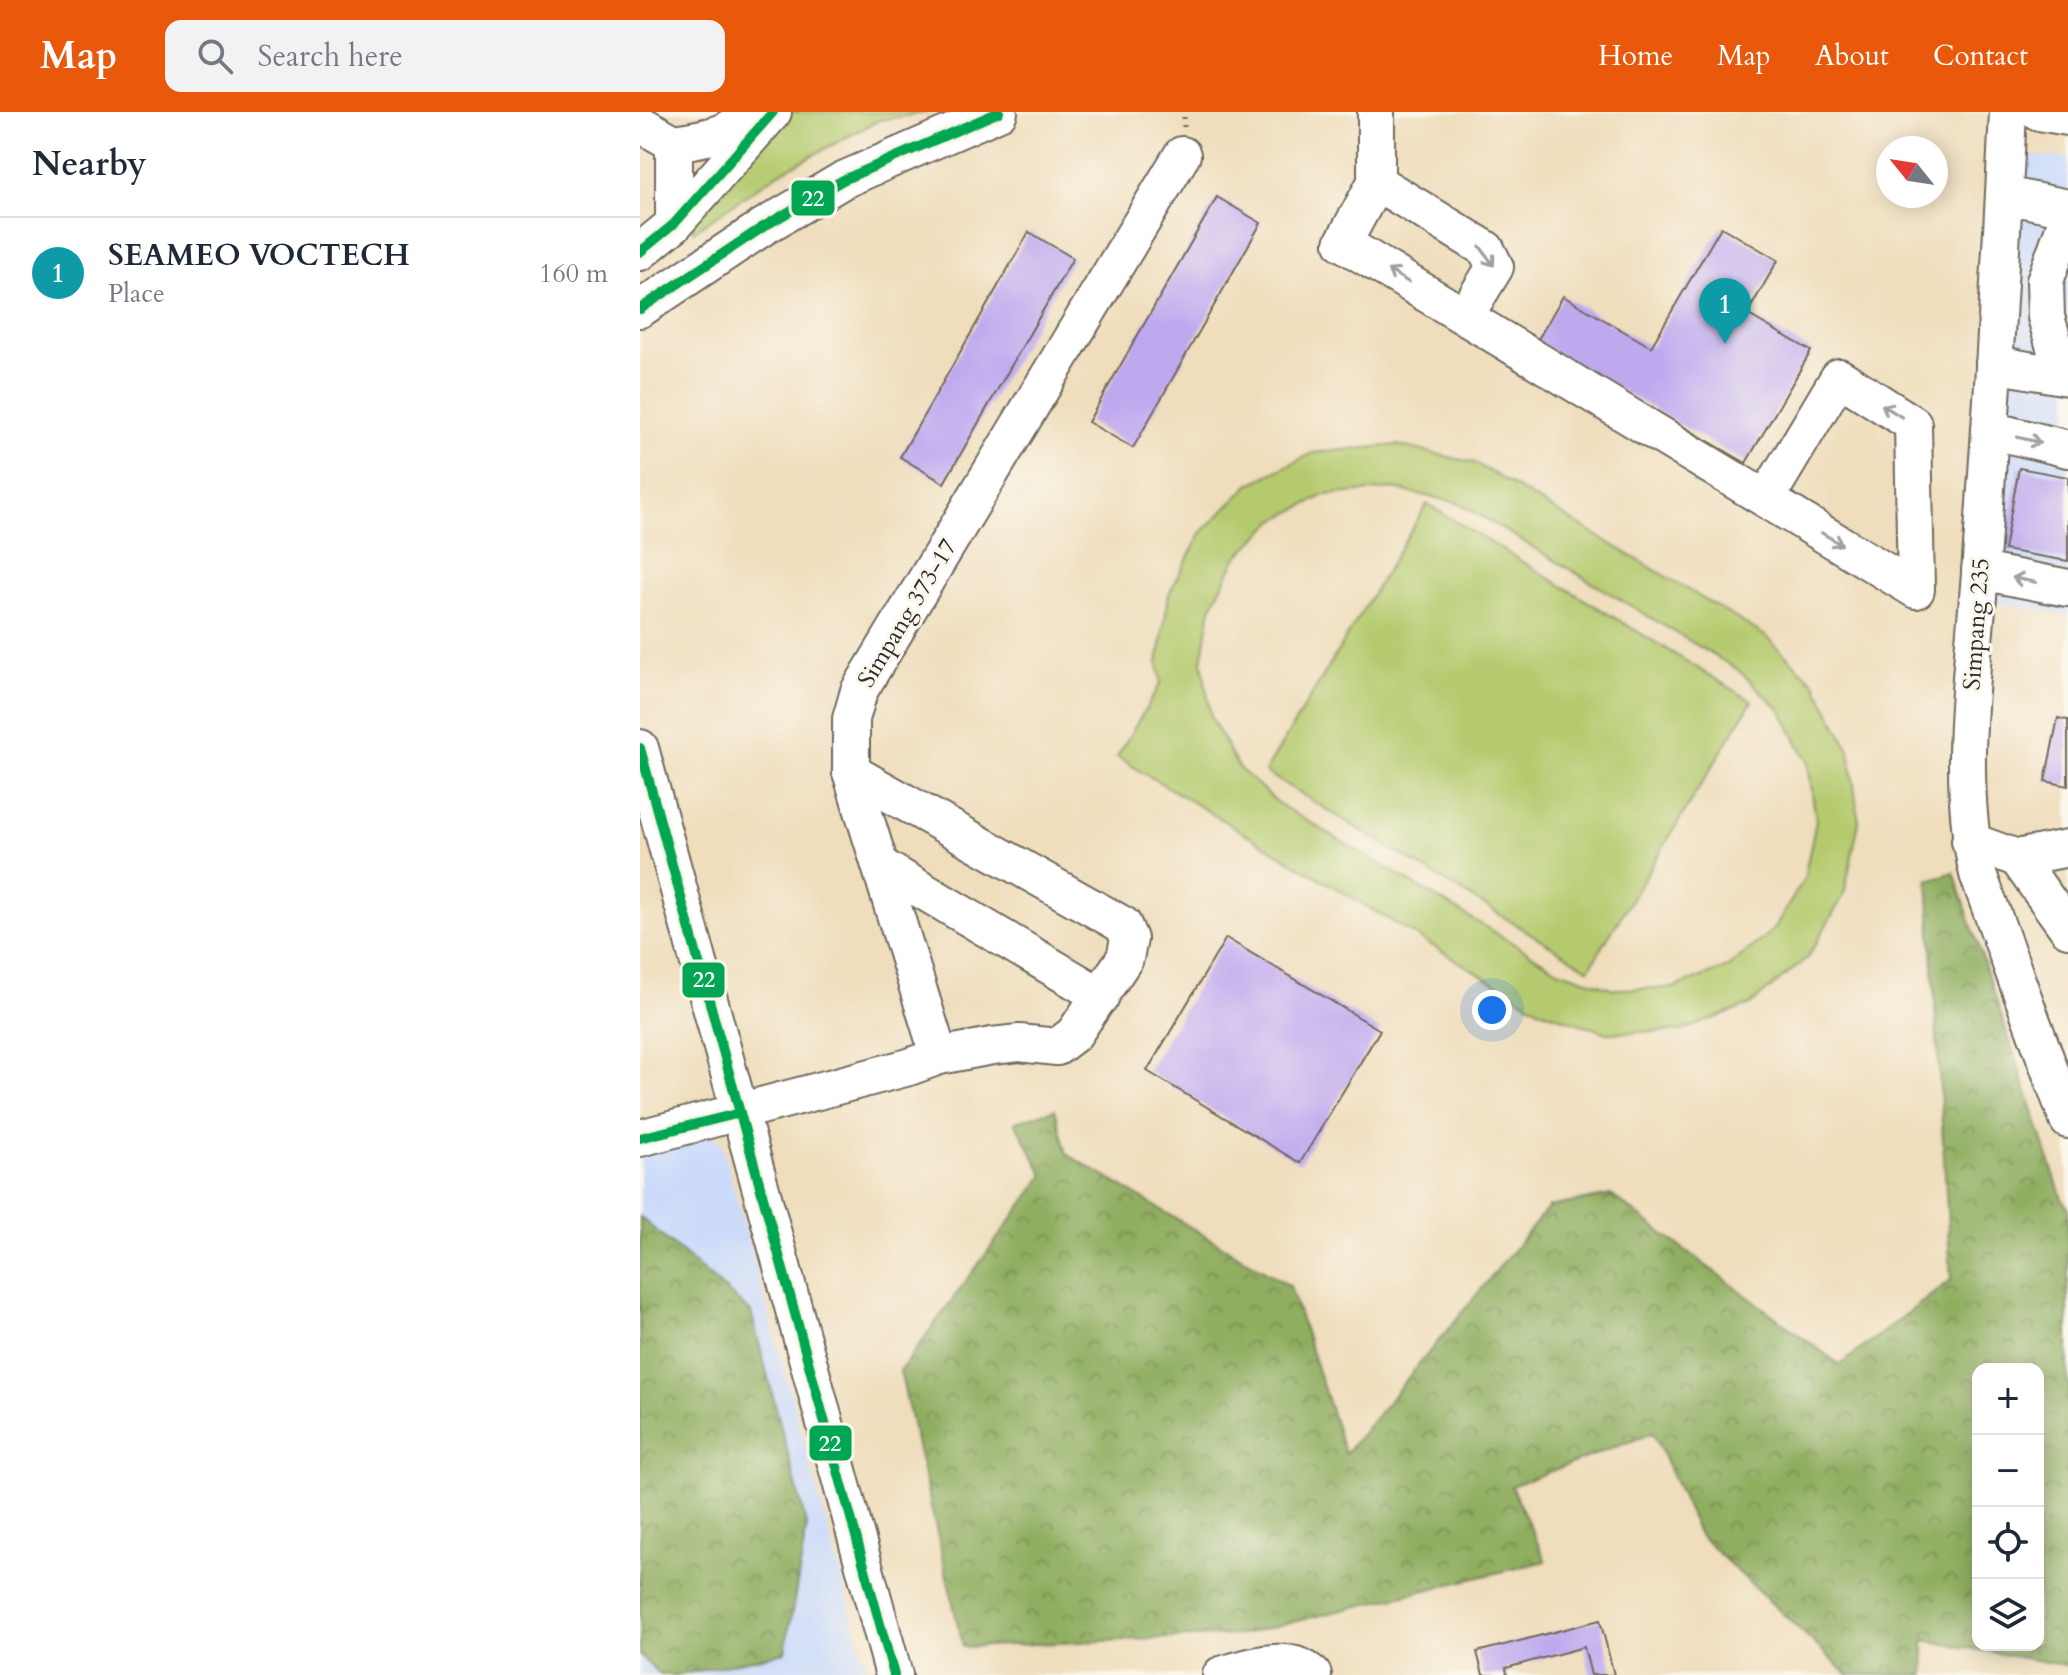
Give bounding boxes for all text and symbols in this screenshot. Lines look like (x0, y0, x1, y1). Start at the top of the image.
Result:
search box (165, 20, 725, 92)
text: Map (40, 30, 117, 82)
icon: search (193, 34, 237, 78)
text: Search here (257, 36, 403, 77)
text: Home (1598, 37, 1673, 75)
text: Map (1717, 37, 1771, 75)
text: About (1815, 37, 1889, 75)
text: Contact (1933, 37, 2028, 75)
north arrow (1876, 136, 1948, 208)
text: Nearby (32, 141, 147, 187)
line badge: 22 (790, 179, 836, 217)
text: 22 (802, 184, 824, 214)
text: SEAMEO VOCTECH (108, 235, 410, 276)
one-way arrow (1478, 245, 1495, 266)
text: 1 (51, 256, 65, 291)
text: 160 m (539, 256, 608, 291)
one-way arrow (1387, 268, 1410, 284)
text: Place (108, 276, 165, 311)
pin: 1 (1699, 278, 1751, 344)
one-way arrow (1881, 402, 1904, 418)
one-way arrow (2016, 433, 2042, 448)
one-way arrow (1820, 532, 1843, 548)
street label: Simpang 373-17 (850, 533, 965, 694)
street label: Simpang 235 (1955, 557, 1998, 691)
one-way arrow (2012, 571, 2037, 586)
line badge: 22 (681, 961, 726, 999)
text: 22 (693, 965, 715, 995)
your location (1472, 990, 1512, 1030)
map controls (1972, 1363, 2044, 1651)
button: + (1972, 1363, 2044, 1435)
line badge: 22 (808, 1424, 853, 1462)
text: 22 (819, 1429, 841, 1459)
button: − (1972, 1435, 2044, 1507)
button: locate (1972, 1507, 2044, 1579)
button: layers (1972, 1579, 2044, 1651)

